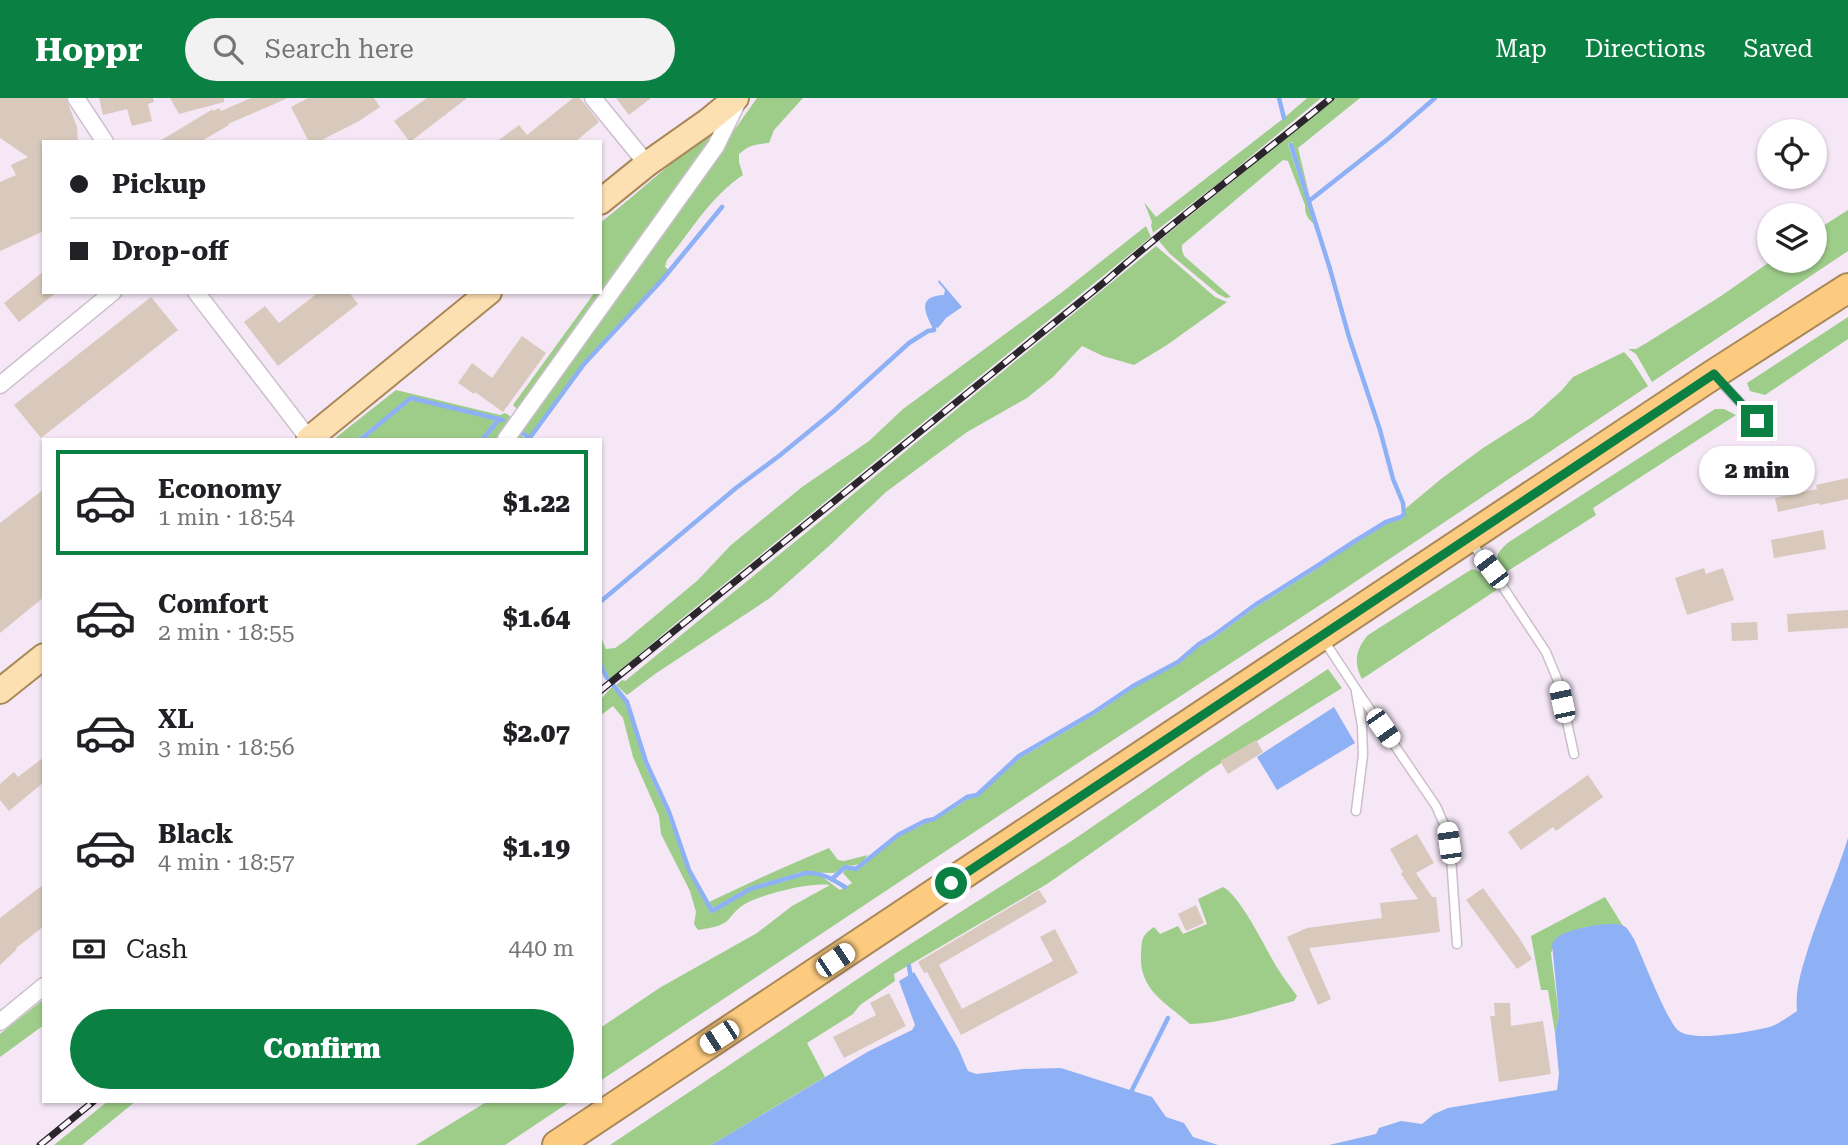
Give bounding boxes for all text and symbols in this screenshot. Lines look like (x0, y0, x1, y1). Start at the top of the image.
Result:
search box (185, 18, 675, 81)
text: Hoppr (35, 30, 143, 69)
icon: search (209, 30, 247, 68)
text: Search here (265, 34, 414, 64)
text: Map (1495, 35, 1547, 63)
text: Directions (1585, 35, 1705, 63)
text: Saved (1743, 35, 1813, 63)
map controls (1757, 119, 1827, 273)
button: locate (1757, 119, 1827, 189)
text: Pickup (112, 169, 206, 199)
button: layers (1757, 203, 1827, 273)
text: Drop-off (112, 236, 228, 266)
route end (1741, 405, 1773, 437)
callout: 2 min (1699, 446, 1815, 494)
text: 2 min (1725, 457, 1789, 484)
icon: car (74, 471, 137, 534)
text: Economy (158, 474, 281, 504)
text: $1.22 (503, 488, 570, 518)
text: 1 min · 18:54 (158, 504, 295, 531)
car (1470, 546, 1513, 592)
icon: car (74, 586, 137, 649)
text: Comfort (158, 589, 268, 619)
text: $1.64 (503, 603, 570, 633)
text: 2 min · 18:55 (158, 619, 295, 646)
car (1548, 679, 1577, 725)
icon: car (74, 701, 137, 764)
text: XL (158, 704, 194, 734)
car (1363, 705, 1404, 751)
text: $2.07 (503, 718, 570, 748)
text: 3 min · 18:56 (158, 734, 295, 761)
icon: car (74, 816, 137, 879)
text: Black (158, 819, 233, 849)
car (1436, 821, 1463, 865)
text: $1.19 (503, 833, 570, 863)
text: 4 min · 18:57 (158, 849, 295, 876)
route start (935, 867, 967, 899)
icon: cash (70, 930, 108, 968)
text: Cash (126, 934, 188, 964)
text: 440 m (509, 935, 574, 962)
car (812, 940, 859, 980)
button: Confirm (70, 1009, 574, 1089)
car (696, 1017, 743, 1057)

